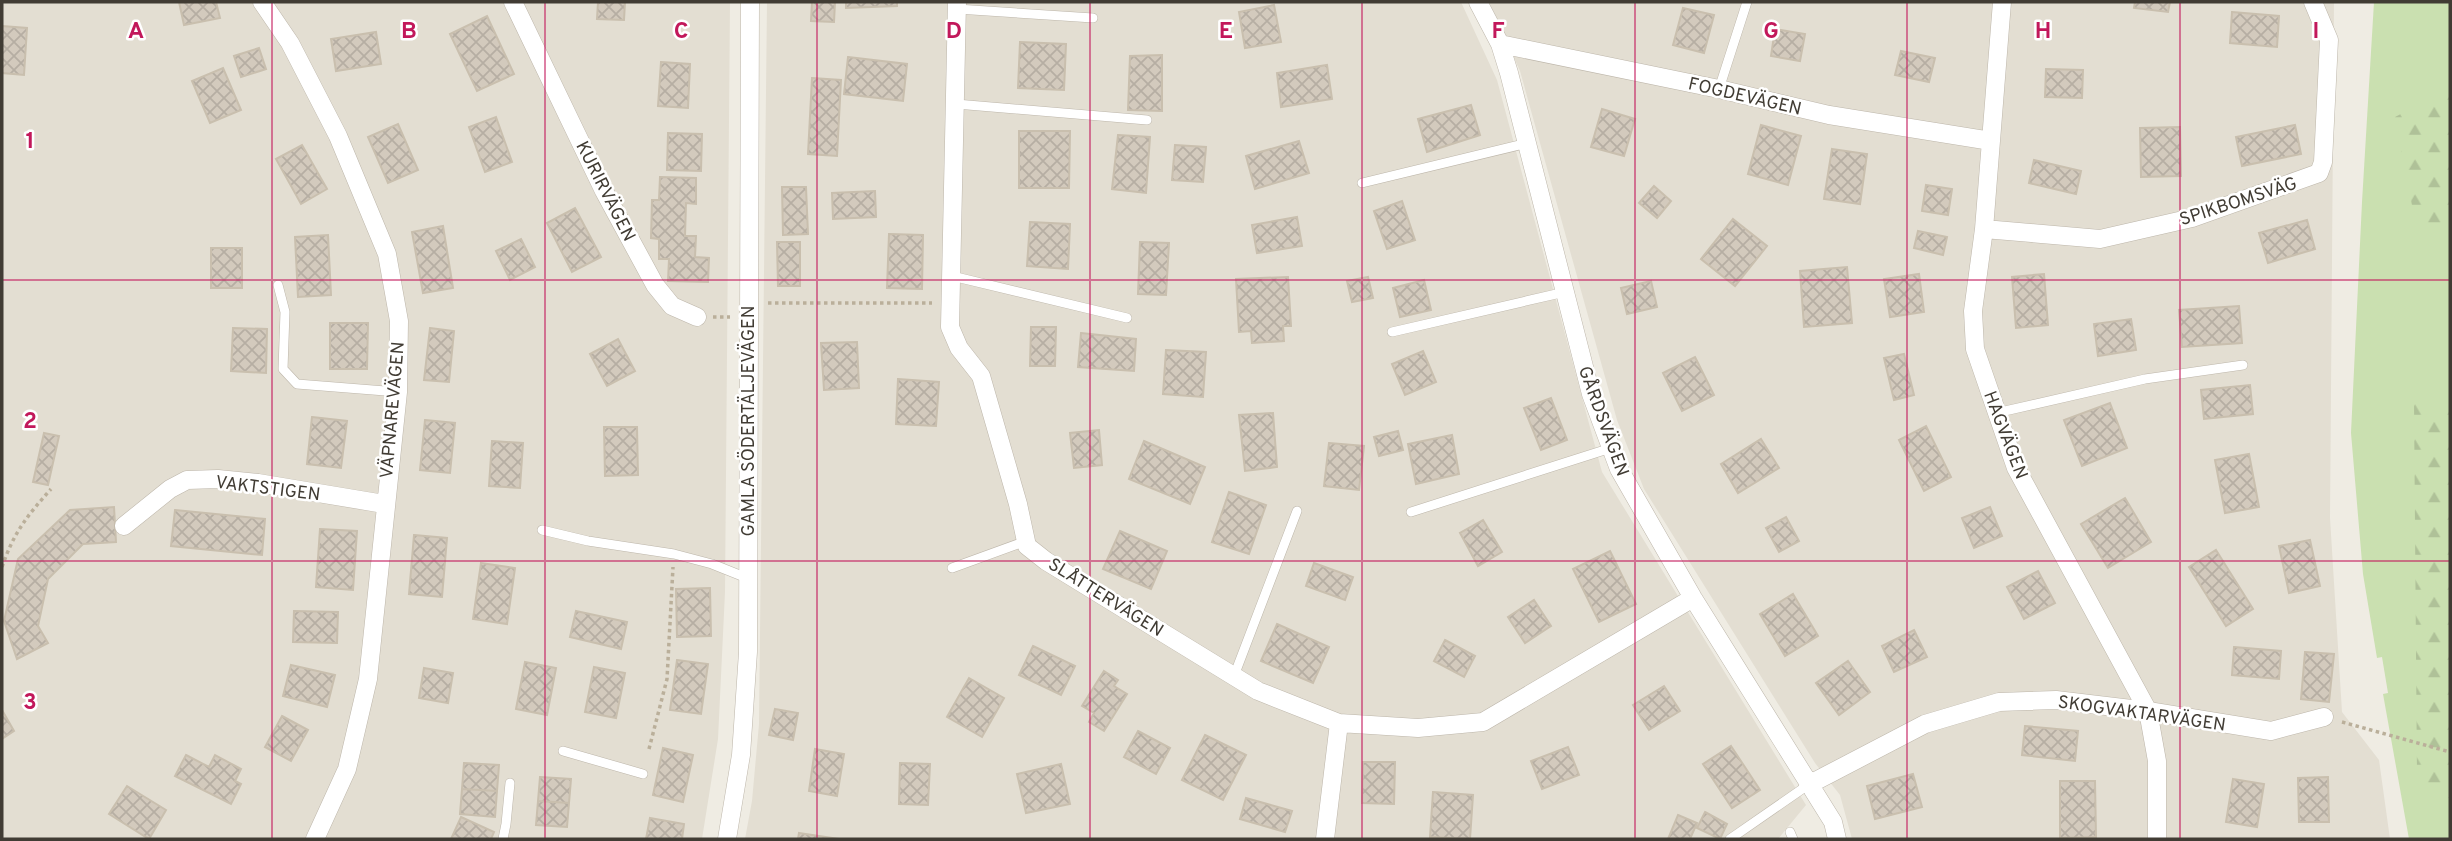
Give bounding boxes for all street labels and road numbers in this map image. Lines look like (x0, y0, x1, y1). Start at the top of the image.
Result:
street label: FOGDEVÄGEN (1686, 71, 1804, 122)
street label: KURIRVÄGEN (570, 137, 642, 246)
street label: SPIKBOMSVÄG (2176, 171, 2300, 232)
street label: GAMLA SÖDERTÄLJEVÄGEN (736, 306, 761, 536)
street label: VÄPNAREVÄGEN (374, 341, 411, 480)
street label: GÅRDSVÄGEN (1572, 363, 1635, 480)
street label: HAGVÄGEN (1977, 387, 2034, 483)
street label: VAKTSTIGEN (214, 472, 322, 507)
street label: SLÅTTERVÄGEN (1043, 552, 1168, 643)
street label: SKOGVAKTARVÄGEN (2056, 689, 2227, 738)

